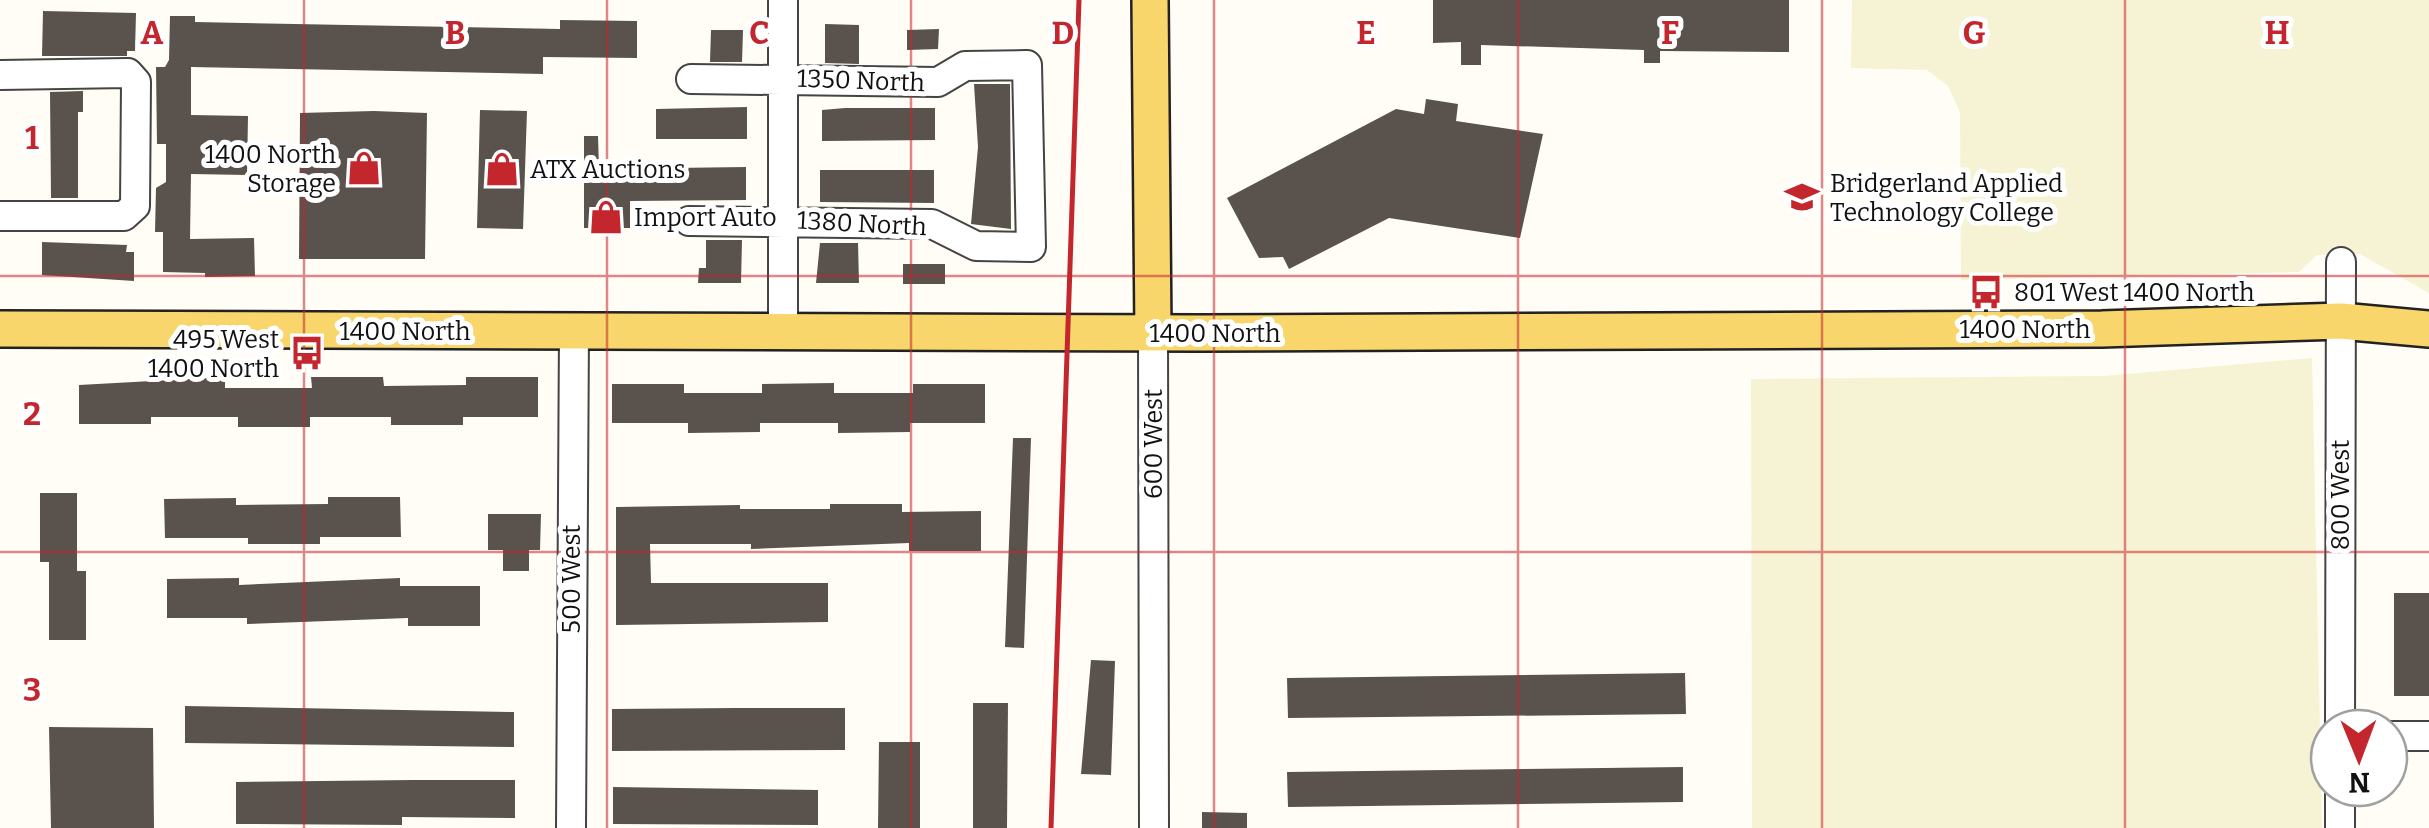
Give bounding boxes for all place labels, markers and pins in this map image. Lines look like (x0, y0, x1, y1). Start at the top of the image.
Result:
place label: 1400 North Storage (205, 140, 336, 199)
shop icon: 1400 North Storage (345, 149, 383, 187)
shop icon: ATX Auctions (483, 150, 521, 188)
place label: ATX Auctions (530, 155, 685, 185)
place label: Bridgerland Applied Technology College (1830, 169, 2063, 228)
school or university icon: Bridgerland Applied Technology College (1783, 178, 1821, 216)
shop icon: Import Auto (587, 198, 625, 236)
place label: Import Auto (634, 203, 777, 233)
bus stop icon: 801 West 1400 North (1967, 273, 2005, 311)
place label: 801 West 1400 North (2014, 278, 2255, 308)
place label: 495 West 1400 North (148, 325, 279, 384)
bus stop icon: 495 West 1400 North (288, 334, 326, 372)

